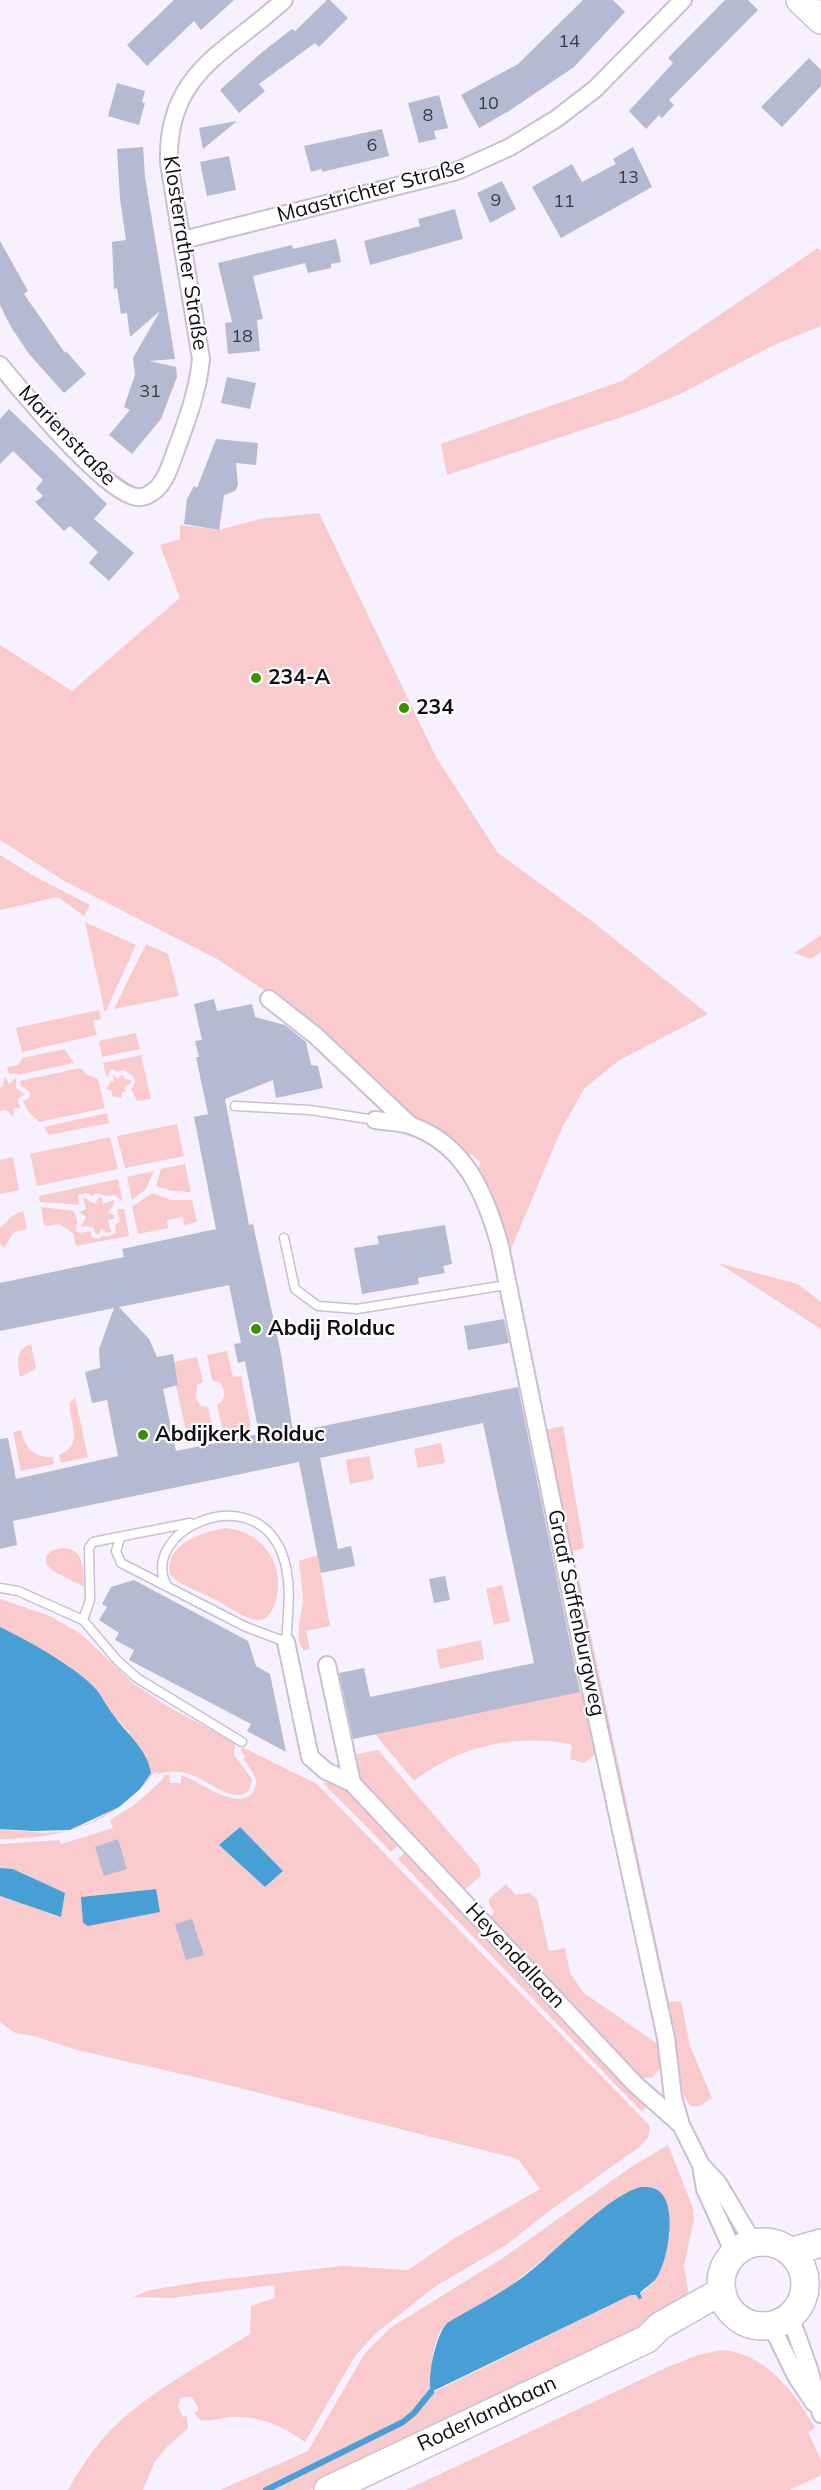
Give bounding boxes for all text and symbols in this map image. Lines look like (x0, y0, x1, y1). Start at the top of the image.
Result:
house number: 14 (558, 31, 580, 53)
house number: 10 (477, 93, 499, 115)
house number: 8 (423, 105, 433, 127)
house number: 6 (367, 135, 377, 157)
street label: Klosterrather Straße (157, 154, 213, 352)
street label: Maastrichter Straße (274, 154, 468, 228)
house number: 13 (617, 167, 639, 189)
house number: 9 (491, 190, 501, 212)
house number: 11 (553, 191, 575, 213)
house number: 18 (231, 326, 253, 348)
street label: Marienstraße (13, 381, 121, 491)
house number: 31 (139, 381, 161, 403)
place label: 234-A (268, 665, 330, 691)
marker: 234-A (249, 671, 263, 685)
place label: 234 (416, 695, 454, 721)
marker: 234 (397, 701, 411, 715)
place label: Abdij Rolduc (268, 1316, 395, 1342)
marker: Abdij Rolduc (249, 1322, 263, 1336)
place label: Abdijkerk Rolduc (155, 1422, 325, 1448)
marker: Abdijkerk Rolduc (136, 1428, 150, 1442)
street label: Graaf Saffenburgweg (542, 1507, 610, 1719)
street label: Heyendallaan (460, 1898, 570, 2014)
street label: Roderlandbaan (413, 2371, 561, 2457)

